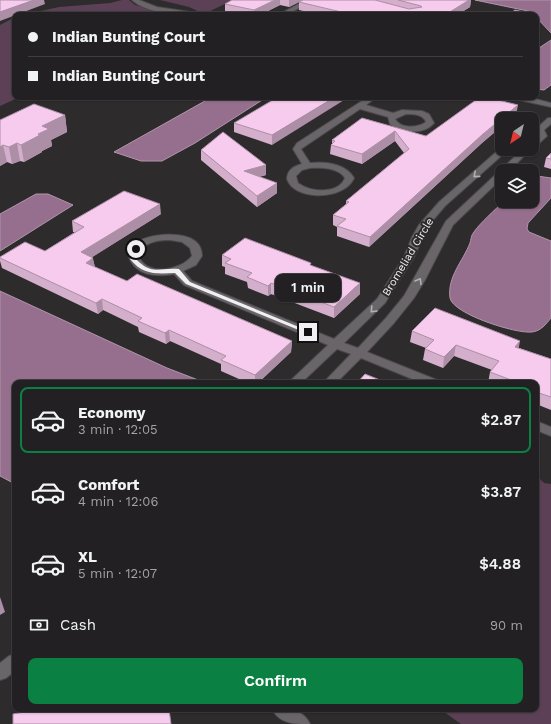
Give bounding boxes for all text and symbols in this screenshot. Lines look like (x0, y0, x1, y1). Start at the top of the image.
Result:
text: Indian Bunting Court (52, 28, 205, 46)
text: Indian Bunting Court (52, 67, 205, 85)
north arrow (495, 112, 539, 156)
map controls (495, 112, 539, 208)
button: layers (495, 164, 539, 208)
one-way arrow (473, 170, 481, 177)
street label: Bromeliad Circle (380, 216, 436, 298)
route start (127, 240, 145, 258)
callout: 1 min (275, 274, 341, 302)
one-way arrow (414, 278, 421, 285)
text: 1 min (291, 280, 325, 295)
one-way arrow (370, 305, 378, 313)
route end (299, 323, 317, 341)
icon: car (30, 402, 66, 438)
text: Economy (78, 404, 145, 422)
text: $2.87 (481, 411, 521, 429)
text: 3 min · 12:05 (78, 422, 158, 437)
icon: car (30, 474, 66, 510)
text: Comfort (78, 476, 139, 494)
text: $3.87 (481, 483, 521, 501)
text: 4 min · 12:06 (78, 494, 158, 509)
icon: car (30, 546, 66, 582)
text: XL (78, 548, 97, 566)
text: $4.88 (479, 555, 521, 573)
text: 5 min · 12:07 (78, 566, 157, 581)
icon: cash (28, 614, 50, 636)
text: Cash (60, 616, 96, 634)
text: 90 m (490, 618, 523, 633)
button: Confirm (28, 658, 523, 704)

